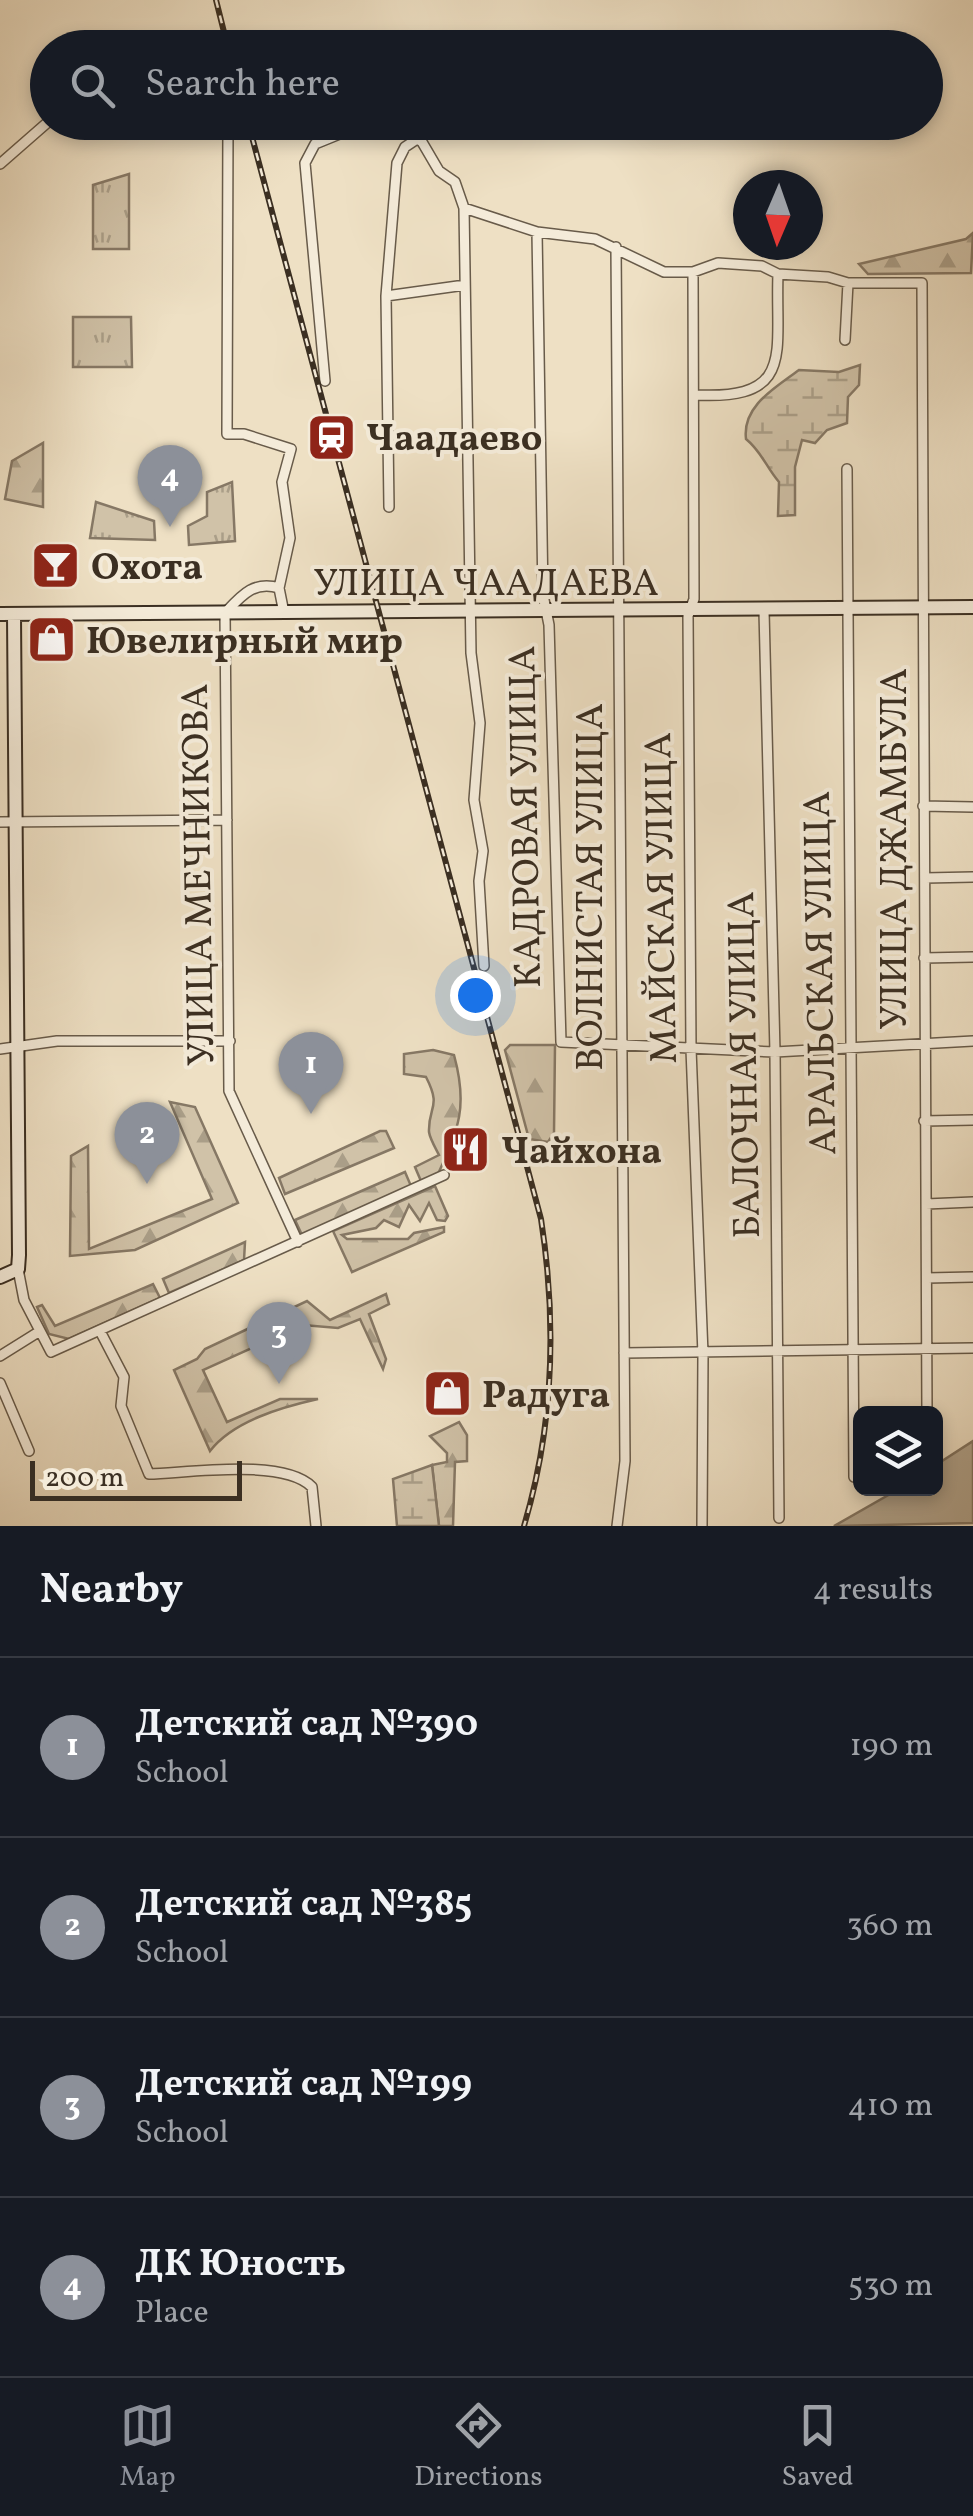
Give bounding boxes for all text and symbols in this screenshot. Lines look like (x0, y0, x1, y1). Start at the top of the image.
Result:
search box (30, 30, 943, 140)
icon: search (65, 58, 120, 113)
text: Search here (145, 59, 340, 112)
north arrow (733, 170, 823, 260)
station icon: Чаадаево (305, 411, 357, 463)
place label: Чаадаево (366, 414, 543, 467)
pin: 4 (138, 444, 202, 527)
bar icon: Охота (30, 540, 82, 592)
place label: Охота (91, 543, 203, 596)
street label: УЛИЦА ЧААДАЕВА (313, 559, 659, 612)
shop icon: Ювелирный мир (25, 614, 77, 666)
place label: Ювелирный мир (86, 617, 403, 670)
street label: КАДРОВАЯ УЛИЦА (498, 645, 557, 989)
street label: УЛИЦА ДЖАМБУЛА (870, 668, 923, 1030)
street label: УЛИЦА МЕЧНИКОВА (171, 683, 230, 1067)
street label: ВОЛНИСТАЯ УЛИЦА (566, 703, 619, 1071)
street label: МАЙСКАЯ УЛИЦА (634, 732, 693, 1064)
street label: АРАЛЬСКАЯ УЛИЦА (793, 791, 852, 1155)
street label: БАЛОЧНАЯ УЛИЦА (717, 891, 776, 1239)
your location (450, 970, 501, 1021)
pin: 1 (278, 1032, 344, 1114)
pin: 2 (114, 1102, 180, 1184)
restaurant icon: Чайхона (440, 1124, 492, 1176)
place label: Чайхона (501, 1127, 662, 1180)
pin: 3 (246, 1302, 312, 1384)
shop icon: Радуга (421, 1368, 473, 1420)
place label: Радуга (482, 1371, 610, 1424)
map controls (853, 1406, 943, 1496)
button: layers (853, 1406, 943, 1496)
scale bar (30, 1456, 242, 1500)
text: 200 m (45, 1459, 124, 1498)
text: Nearby (40, 1562, 183, 1621)
text: 4 results (813, 1569, 933, 1613)
text: Детский сад №390 (135, 1699, 478, 1752)
text: 1 (66, 1725, 79, 1769)
text: 190 m (849, 1725, 933, 1769)
text: School (135, 1752, 229, 1796)
text: Детский сад №385 (135, 1879, 472, 1932)
text: 2 (64, 1905, 81, 1949)
text: 360 m (846, 1905, 933, 1949)
text: School (135, 1932, 229, 1976)
text: Детский сад №199 (135, 2059, 472, 2112)
text: 3 (64, 2085, 81, 2129)
text: 410 m (848, 2085, 933, 2129)
text: School (135, 2112, 229, 2156)
text: ДК Юность (135, 2239, 346, 2292)
text: 4 (63, 2265, 82, 2309)
text: 530 m (848, 2265, 933, 2309)
text: Place (135, 2292, 209, 2336)
tab: Map (119, 2398, 175, 2497)
tab: Directions (414, 2398, 543, 2497)
tab: Saved (781, 2398, 854, 2497)

